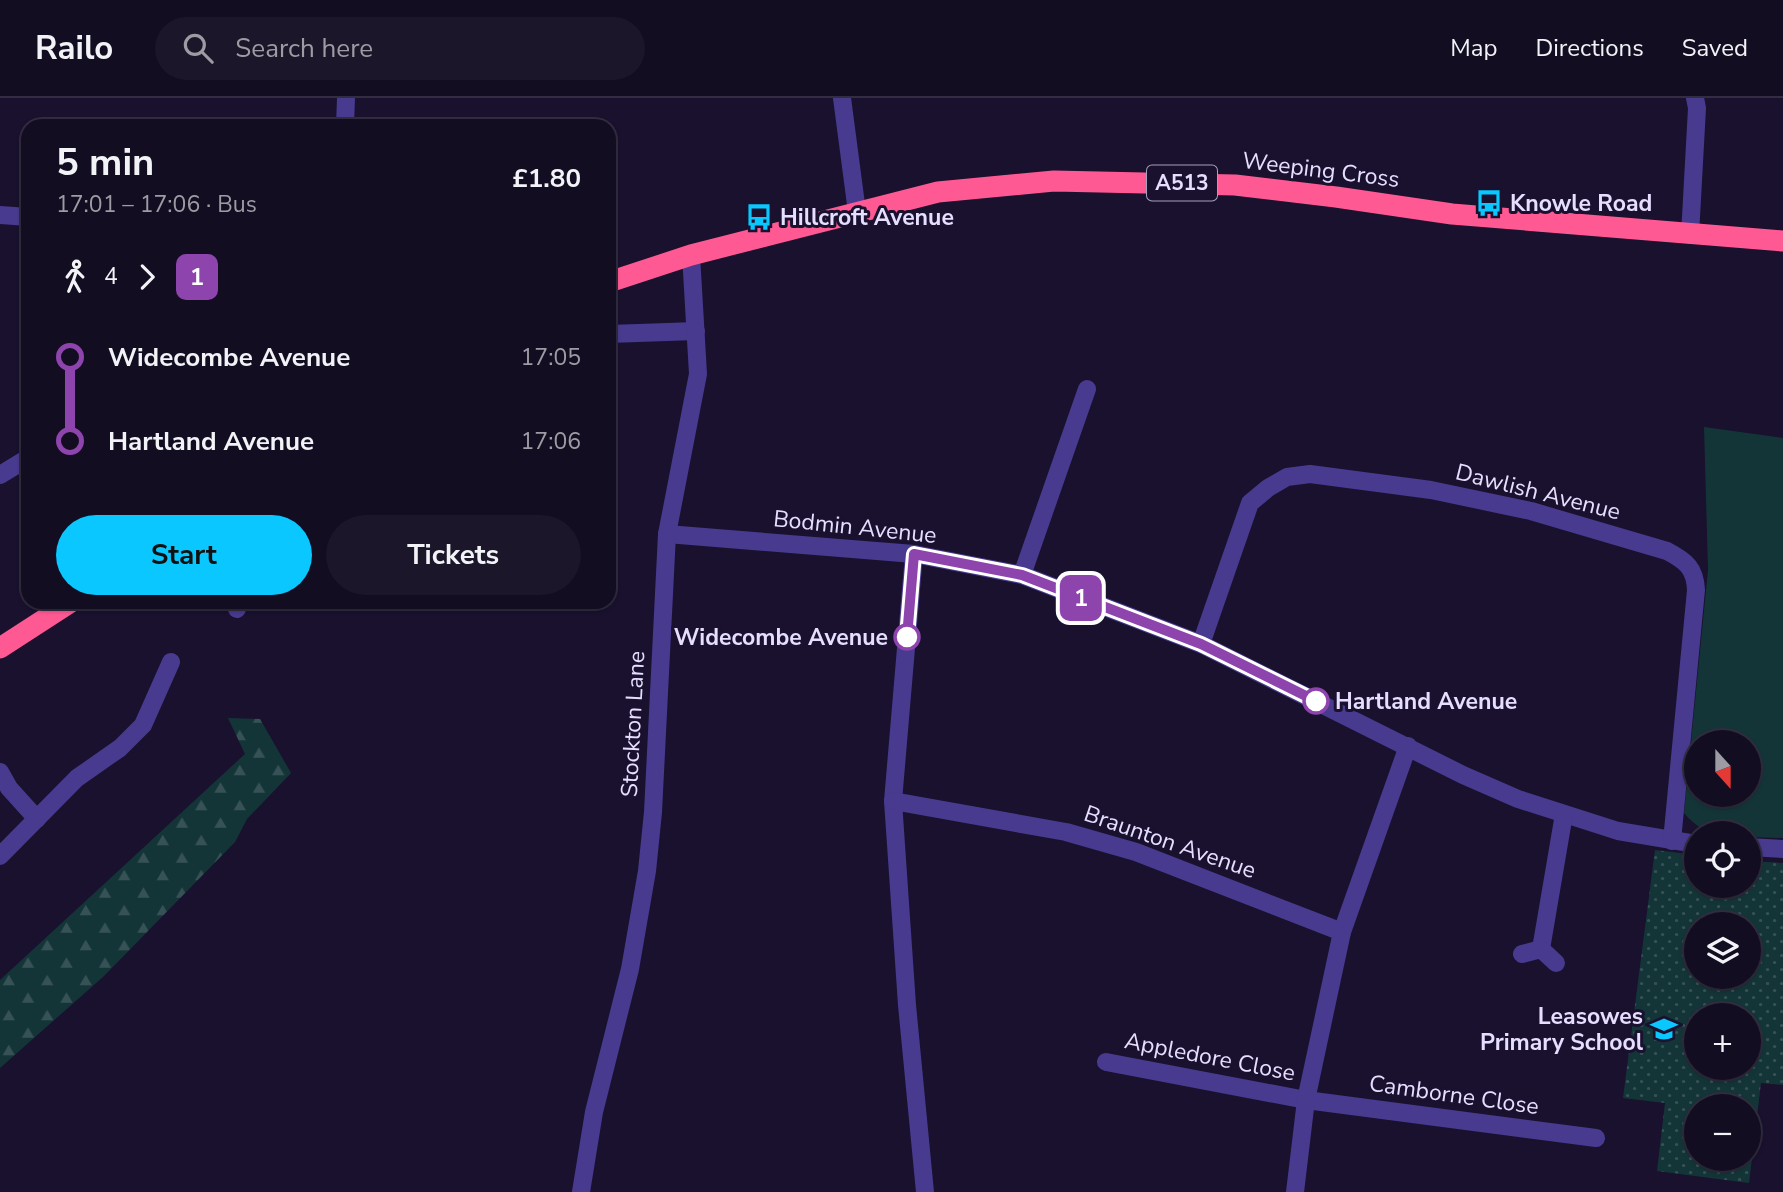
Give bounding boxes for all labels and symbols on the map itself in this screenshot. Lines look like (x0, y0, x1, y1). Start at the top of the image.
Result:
street label: Weeping Cross (1241, 145, 1401, 195)
road number: A513 (1147, 166, 1217, 200)
bus stop icon: Knowle Road (1474, 188, 1504, 218)
place label: Knowle Road (1510, 188, 1652, 219)
bus stop icon: Hillcroft Avenue (744, 202, 774, 232)
place label: Hillcroft Avenue (780, 202, 954, 233)
street label: Dawlish Avenue (1452, 457, 1624, 527)
street label: Bodmin Avenue (772, 503, 938, 551)
line badge: 1 (1058, 575, 1104, 621)
place label: Widecombe Avenue (674, 622, 888, 653)
marker: Widecombe Avenue (894, 624, 920, 650)
street label: Stockton Lane (614, 650, 652, 798)
place label: Hartland Avenue (1335, 686, 1517, 717)
marker: Hartland Avenue (1303, 688, 1329, 714)
north arrow (1684, 730, 1760, 807)
street label: Braunton Avenue (1080, 798, 1260, 886)
place label: Leasowes Primary School (1480, 1001, 1644, 1058)
school or university icon: Leasowes Primary School (1649, 1014, 1679, 1044)
street label: Appledore Close (1122, 1025, 1298, 1089)
street label: Camborne Close (1367, 1068, 1541, 1122)

